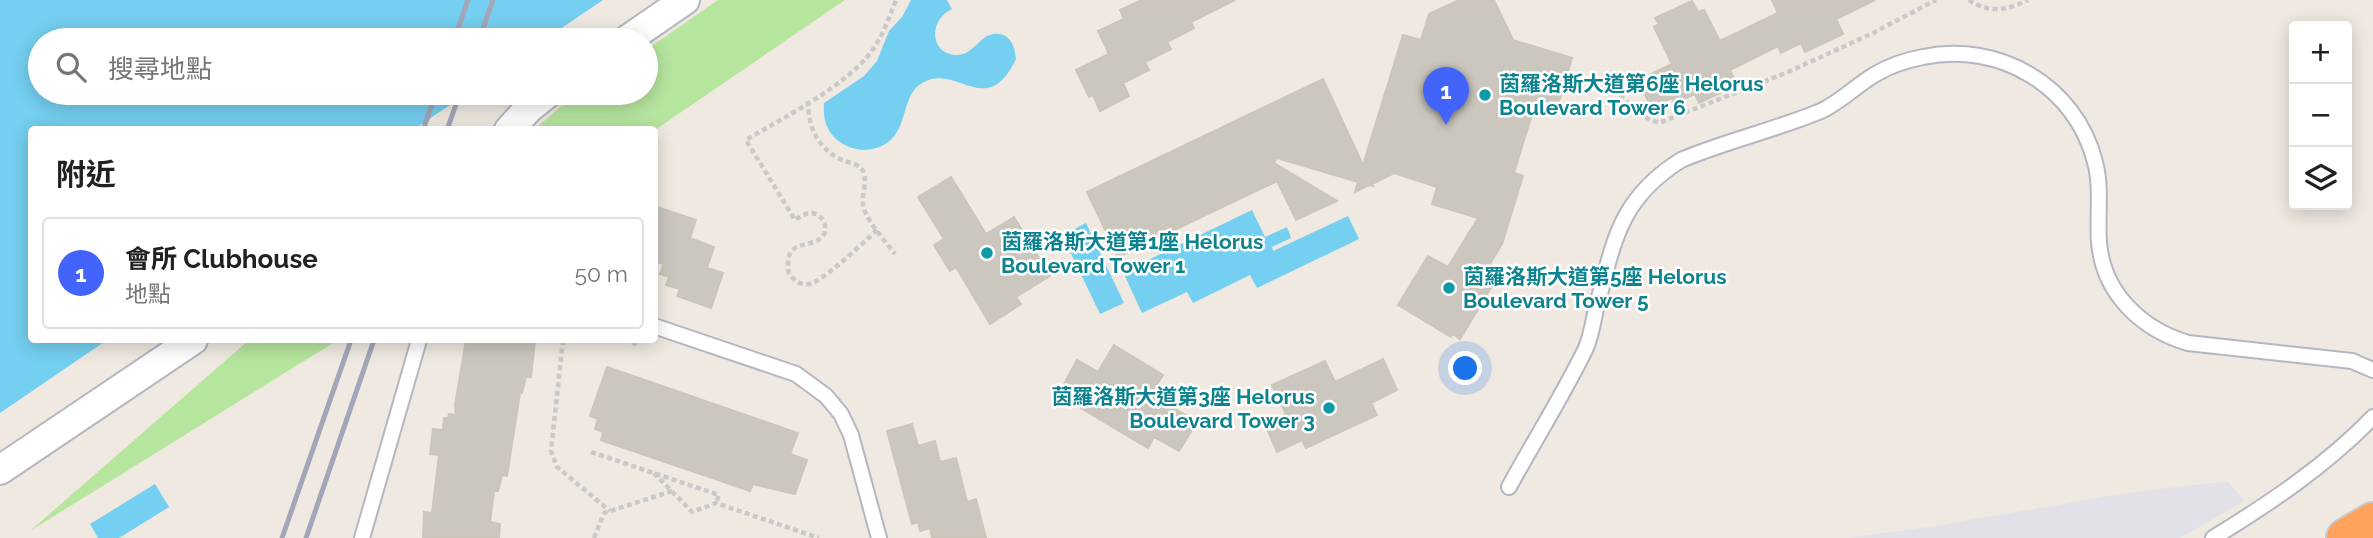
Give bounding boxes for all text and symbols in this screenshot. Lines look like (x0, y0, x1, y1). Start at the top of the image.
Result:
map controls (2289, 21, 2352, 210)
button: + (2289, 21, 2352, 84)
search box (28, 28, 658, 105)
icon: search (52, 48, 90, 86)
text: 搜尋地點 (108, 54, 212, 84)
pin: 1 (1423, 67, 1469, 125)
place label: 茵羅洛斯大道第6座 Helorus Boulevard Tower 6 (1499, 71, 1764, 120)
button: − (2289, 84, 2352, 147)
marker: 茵羅洛斯大道第6座 Helorus Boulevard Tower 6 (1477, 87, 1493, 103)
button: layers (2289, 147, 2352, 210)
text: 附近 (56, 157, 116, 192)
place label: 茵羅洛斯大道第1座 Helorus Boulevard Tower 1 (1001, 229, 1263, 278)
text: 會所 Clubhouse (125, 244, 318, 274)
marker: 茵羅洛斯大道第1座 Helorus Boulevard Tower 1 (979, 245, 995, 261)
text: 1 (75, 260, 87, 287)
text: 50 m (574, 260, 628, 287)
place label: 茵羅洛斯大道第5座 Helorus Boulevard Tower 5 (1463, 264, 1727, 313)
text: 地點 (125, 280, 171, 307)
marker: 茵羅洛斯大道第5座 Helorus Boulevard Tower 5 (1441, 280, 1457, 296)
your location (1448, 351, 1482, 385)
place label: 茵羅洛斯大道第3座 Helorus Boulevard Tower 3 (1051, 384, 1315, 433)
marker: 茵羅洛斯大道第3座 Helorus Boulevard Tower 3 (1321, 400, 1337, 416)

